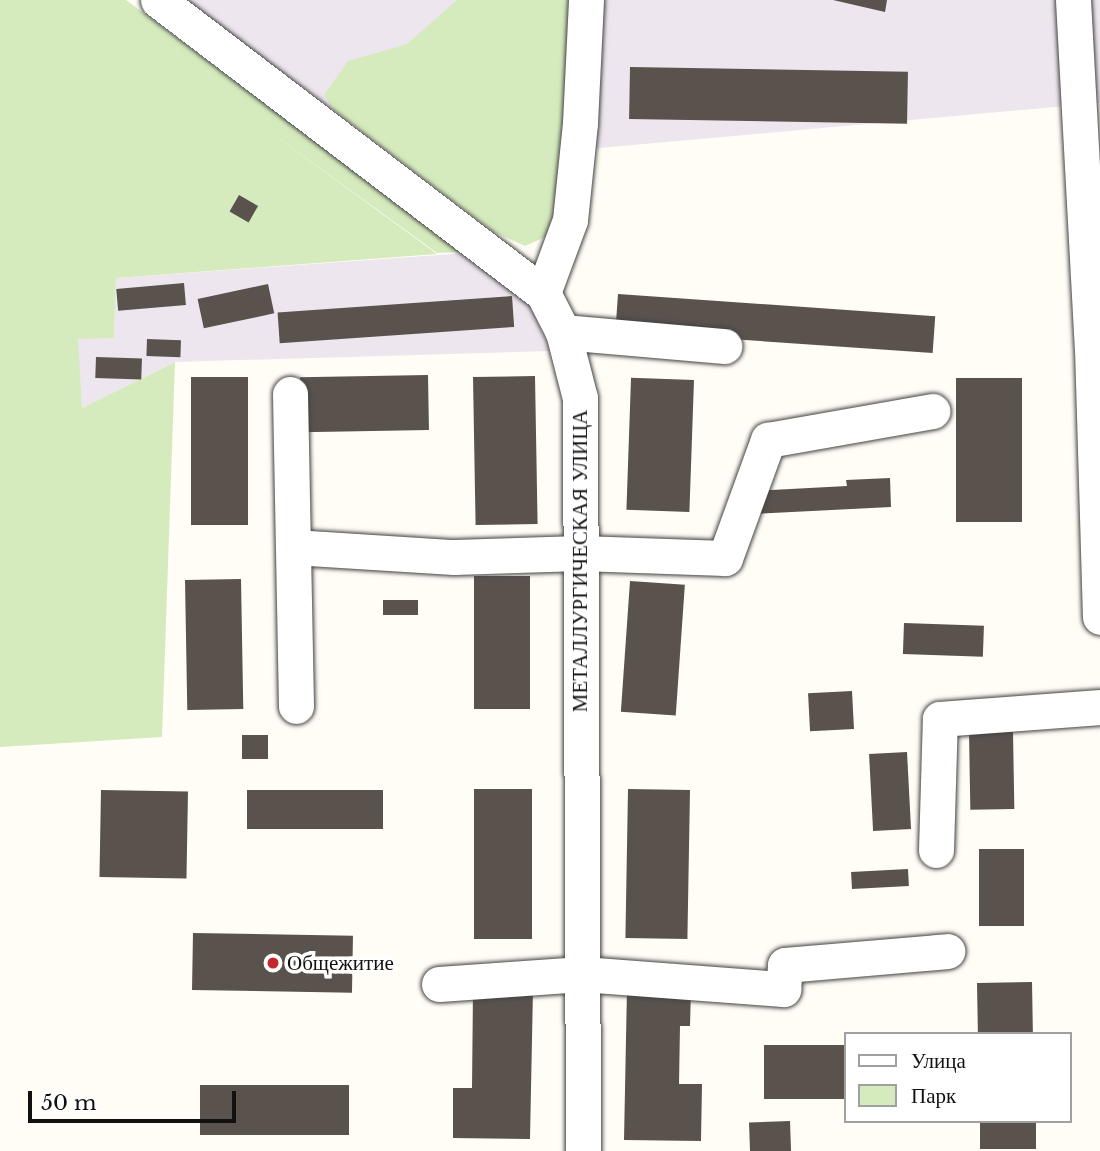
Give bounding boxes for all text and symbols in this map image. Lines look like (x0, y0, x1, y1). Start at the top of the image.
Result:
street label: МЕТАЛЛУРГИЧЕСКАЯ УЛИЦА (567, 410, 593, 712)
place label: Общежитие (287, 950, 394, 976)
marker: Общежитие (265, 955, 281, 971)
legend (844, 1032, 1072, 1123)
text: Улица (911, 1048, 966, 1074)
scale bar (32, 1078, 240, 1122)
text: Парк (911, 1083, 956, 1109)
text: 50 m (41, 1090, 96, 1116)

